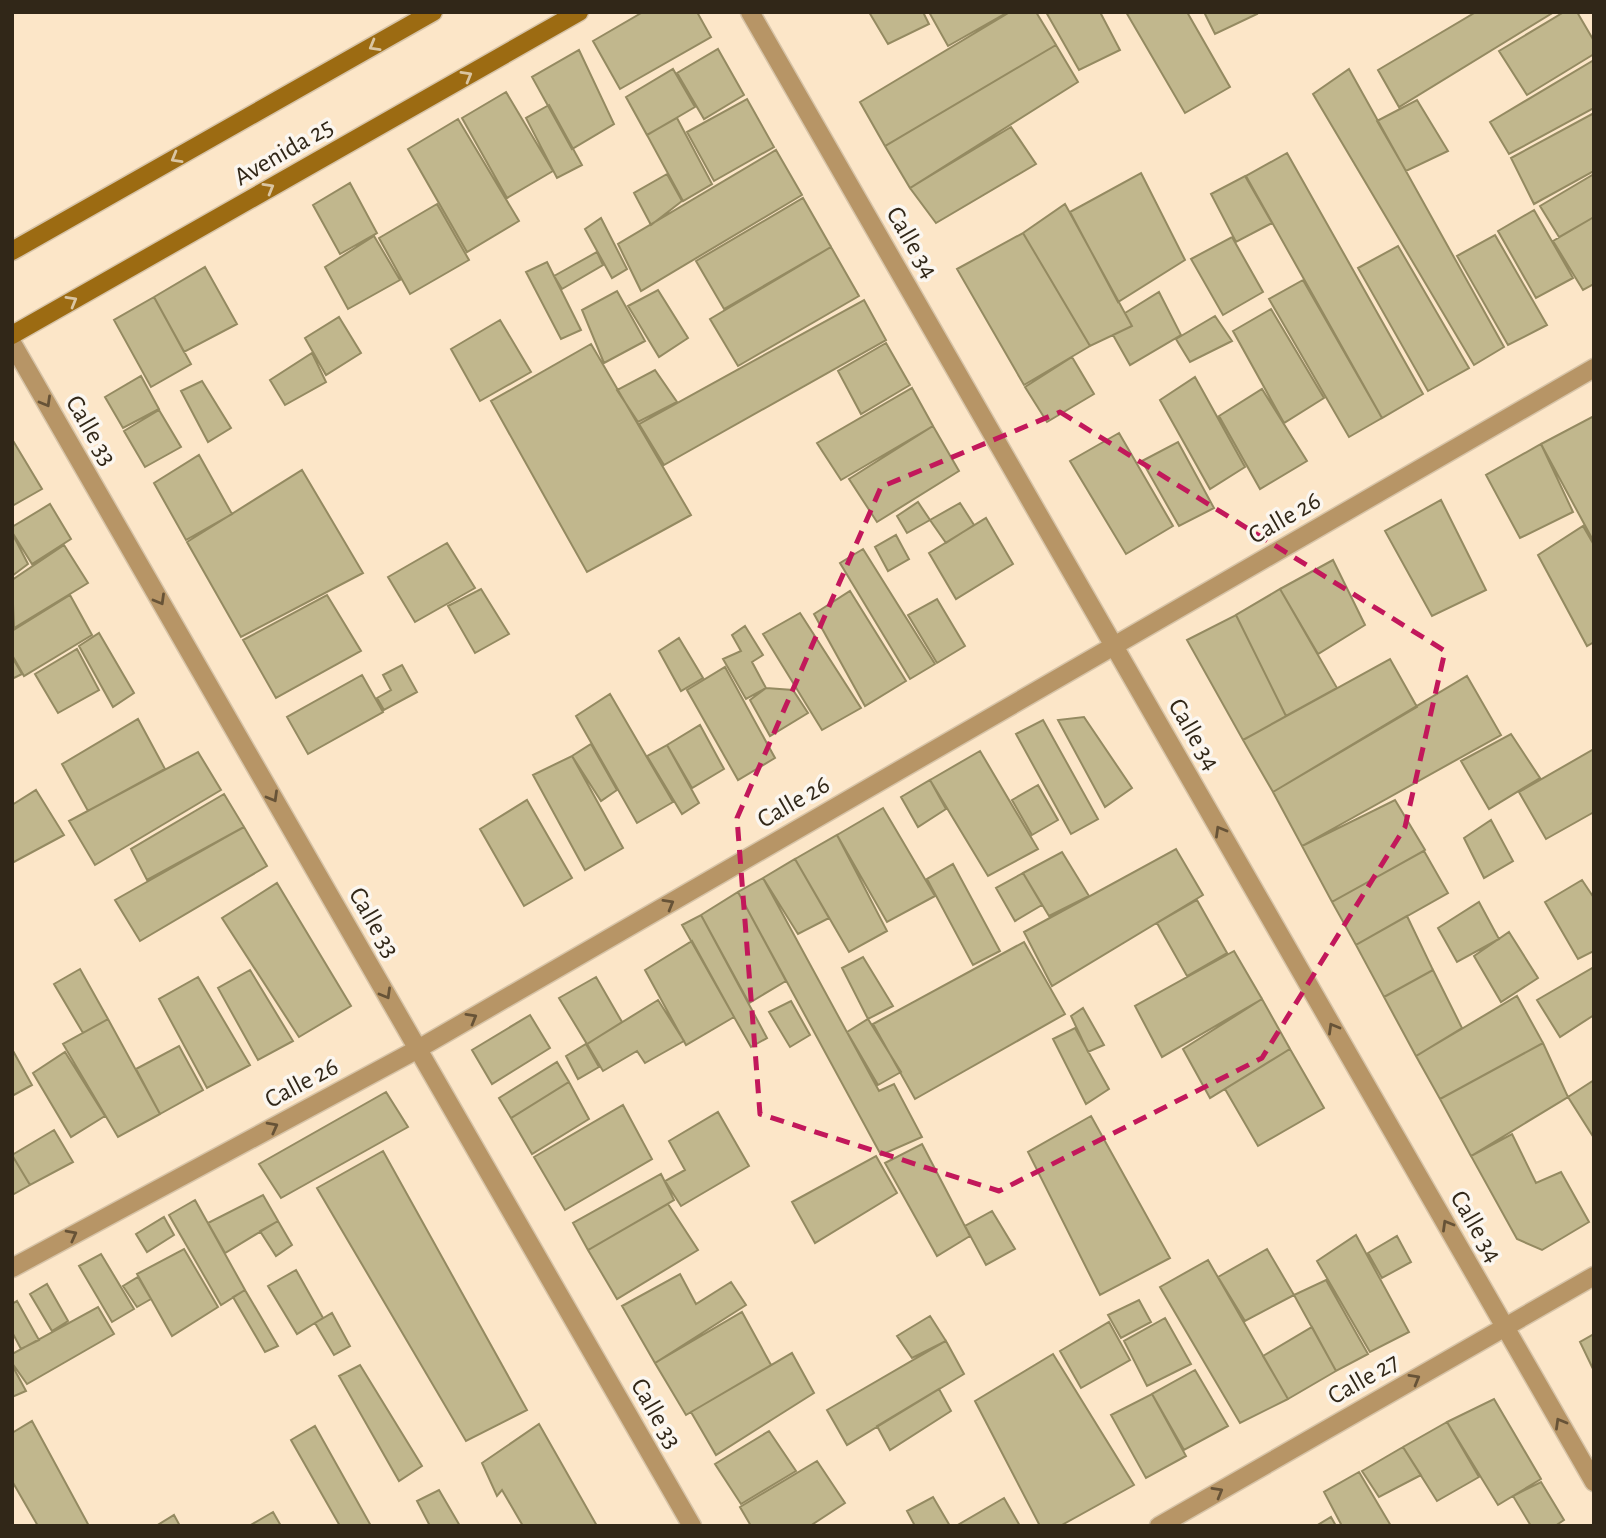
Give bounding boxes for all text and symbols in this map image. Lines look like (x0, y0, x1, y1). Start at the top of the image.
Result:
one-way arrow (369, 38, 381, 51)
one-way arrow (460, 71, 472, 84)
street label: Avenida 25 (230, 113, 337, 190)
one-way arrow (171, 150, 184, 163)
one-way arrow (262, 184, 275, 197)
street label: Calle 34 (881, 202, 943, 283)
one-way arrow (64, 296, 77, 309)
street label: Calle 33 (61, 391, 121, 470)
one-way arrow (38, 395, 51, 408)
street label: Calle 26 (1244, 487, 1325, 549)
one-way arrow (151, 592, 164, 605)
street label: Calle 34 (1163, 694, 1225, 775)
street label: Calle 26 (753, 771, 834, 833)
one-way arrow (265, 790, 278, 802)
one-way arrow (1215, 825, 1228, 838)
street label: Calle 33 (344, 883, 404, 962)
one-way arrow (661, 899, 674, 912)
one-way arrow (378, 987, 391, 1000)
one-way arrow (464, 1013, 477, 1026)
one-way arrow (1329, 1023, 1342, 1036)
street label: Calle 26 (261, 1053, 342, 1113)
one-way arrow (265, 1122, 278, 1136)
street label: Calle 34 (1445, 1186, 1507, 1267)
one-way arrow (1442, 1220, 1455, 1233)
one-way arrow (65, 1230, 78, 1244)
street label: Calle 27 (1324, 1348, 1404, 1409)
street label: Calle 33 (626, 1374, 686, 1453)
one-way arrow (1408, 1374, 1421, 1387)
one-way arrow (1555, 1417, 1568, 1430)
one-way arrow (1211, 1487, 1223, 1500)

